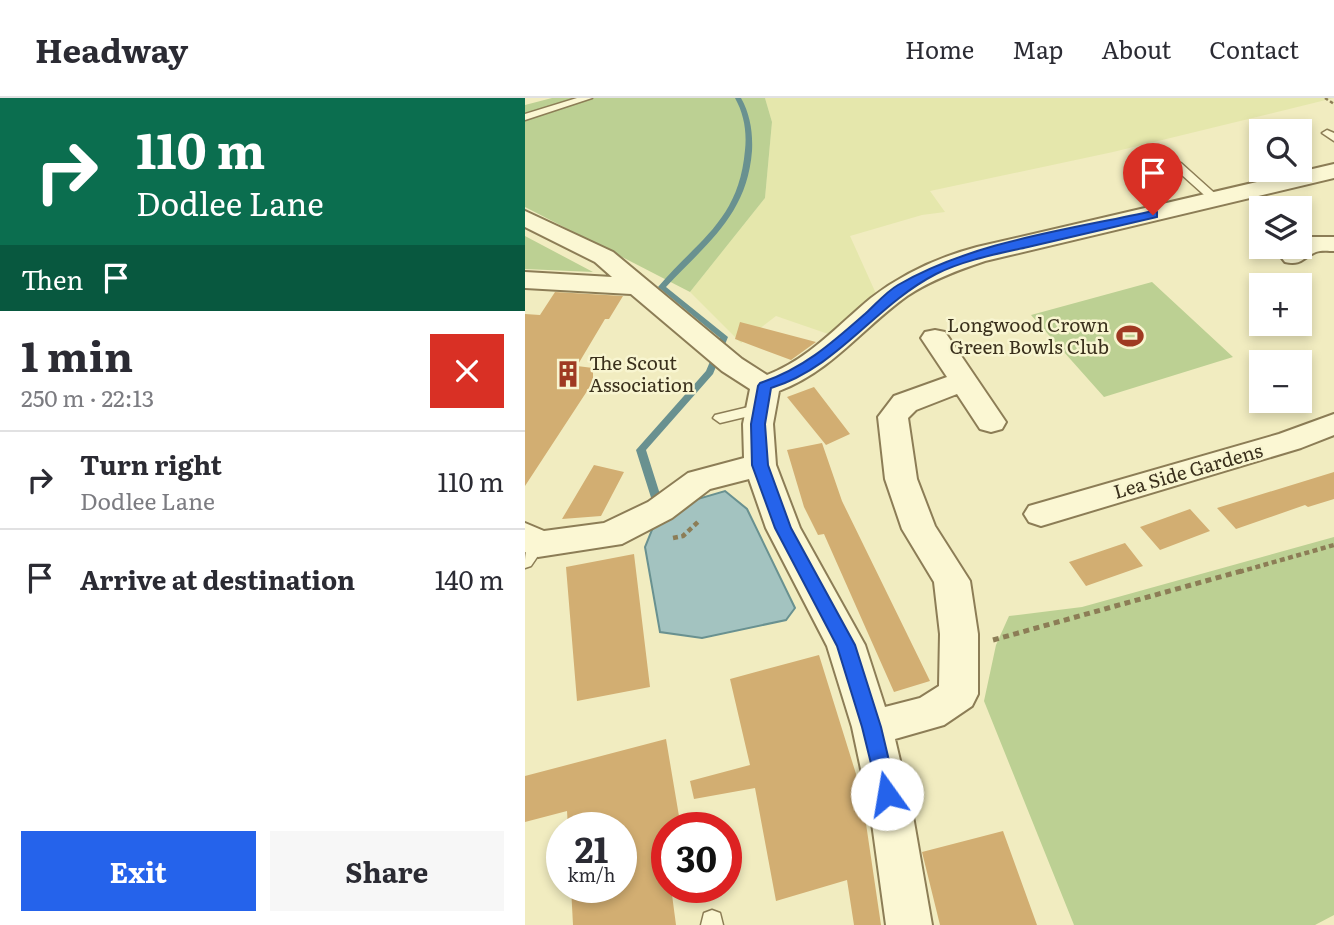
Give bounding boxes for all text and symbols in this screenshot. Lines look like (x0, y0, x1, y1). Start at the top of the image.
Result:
text: Headway (35, 24, 188, 73)
text: Home (905, 31, 974, 66)
text: Map (1012, 31, 1063, 66)
text: About (1101, 31, 1171, 66)
text: Contact (1209, 31, 1299, 66)
text: 110 m (136, 111, 265, 184)
map controls (1249, 119, 1312, 413)
button: search (1249, 119, 1312, 182)
icon: right (21, 126, 112, 217)
pin (1123, 143, 1183, 215)
icon: arrive (1134, 154, 1172, 192)
text: Dodlee Lane (136, 178, 324, 226)
button: layers (1249, 196, 1312, 259)
text: Then (21, 259, 83, 298)
icon: arrive (97, 259, 135, 297)
button: + (1249, 273, 1312, 336)
place label: Longwood Crown Green Bowls Club (947, 310, 1109, 360)
sports icon: Longwood Crown Green Bowls Club (1115, 321, 1145, 351)
text: 1 min (21, 323, 133, 385)
button: close (430, 334, 504, 408)
place label: The Scout Association (589, 348, 694, 398)
button: − (1249, 350, 1312, 413)
building icon: The Scout Association (553, 359, 583, 389)
text: 250 m · 22:13 (21, 380, 154, 414)
street label: Lea Side Gardens (1110, 435, 1266, 505)
text: Turn right (80, 444, 222, 483)
icon: right (21, 461, 59, 499)
text: 110 m (437, 461, 504, 500)
text: Dodlee Lane (80, 483, 215, 517)
icon: arrive (21, 559, 59, 597)
text: Arrive at destination (80, 559, 355, 598)
text: 140 m (435, 559, 504, 598)
position arrow (850, 757, 924, 831)
speed limit sign: 30 (651, 812, 742, 903)
text: 21 (575, 822, 608, 874)
button: Exit (21, 831, 256, 911)
button: Share (270, 831, 504, 911)
text: km/h (568, 861, 615, 888)

